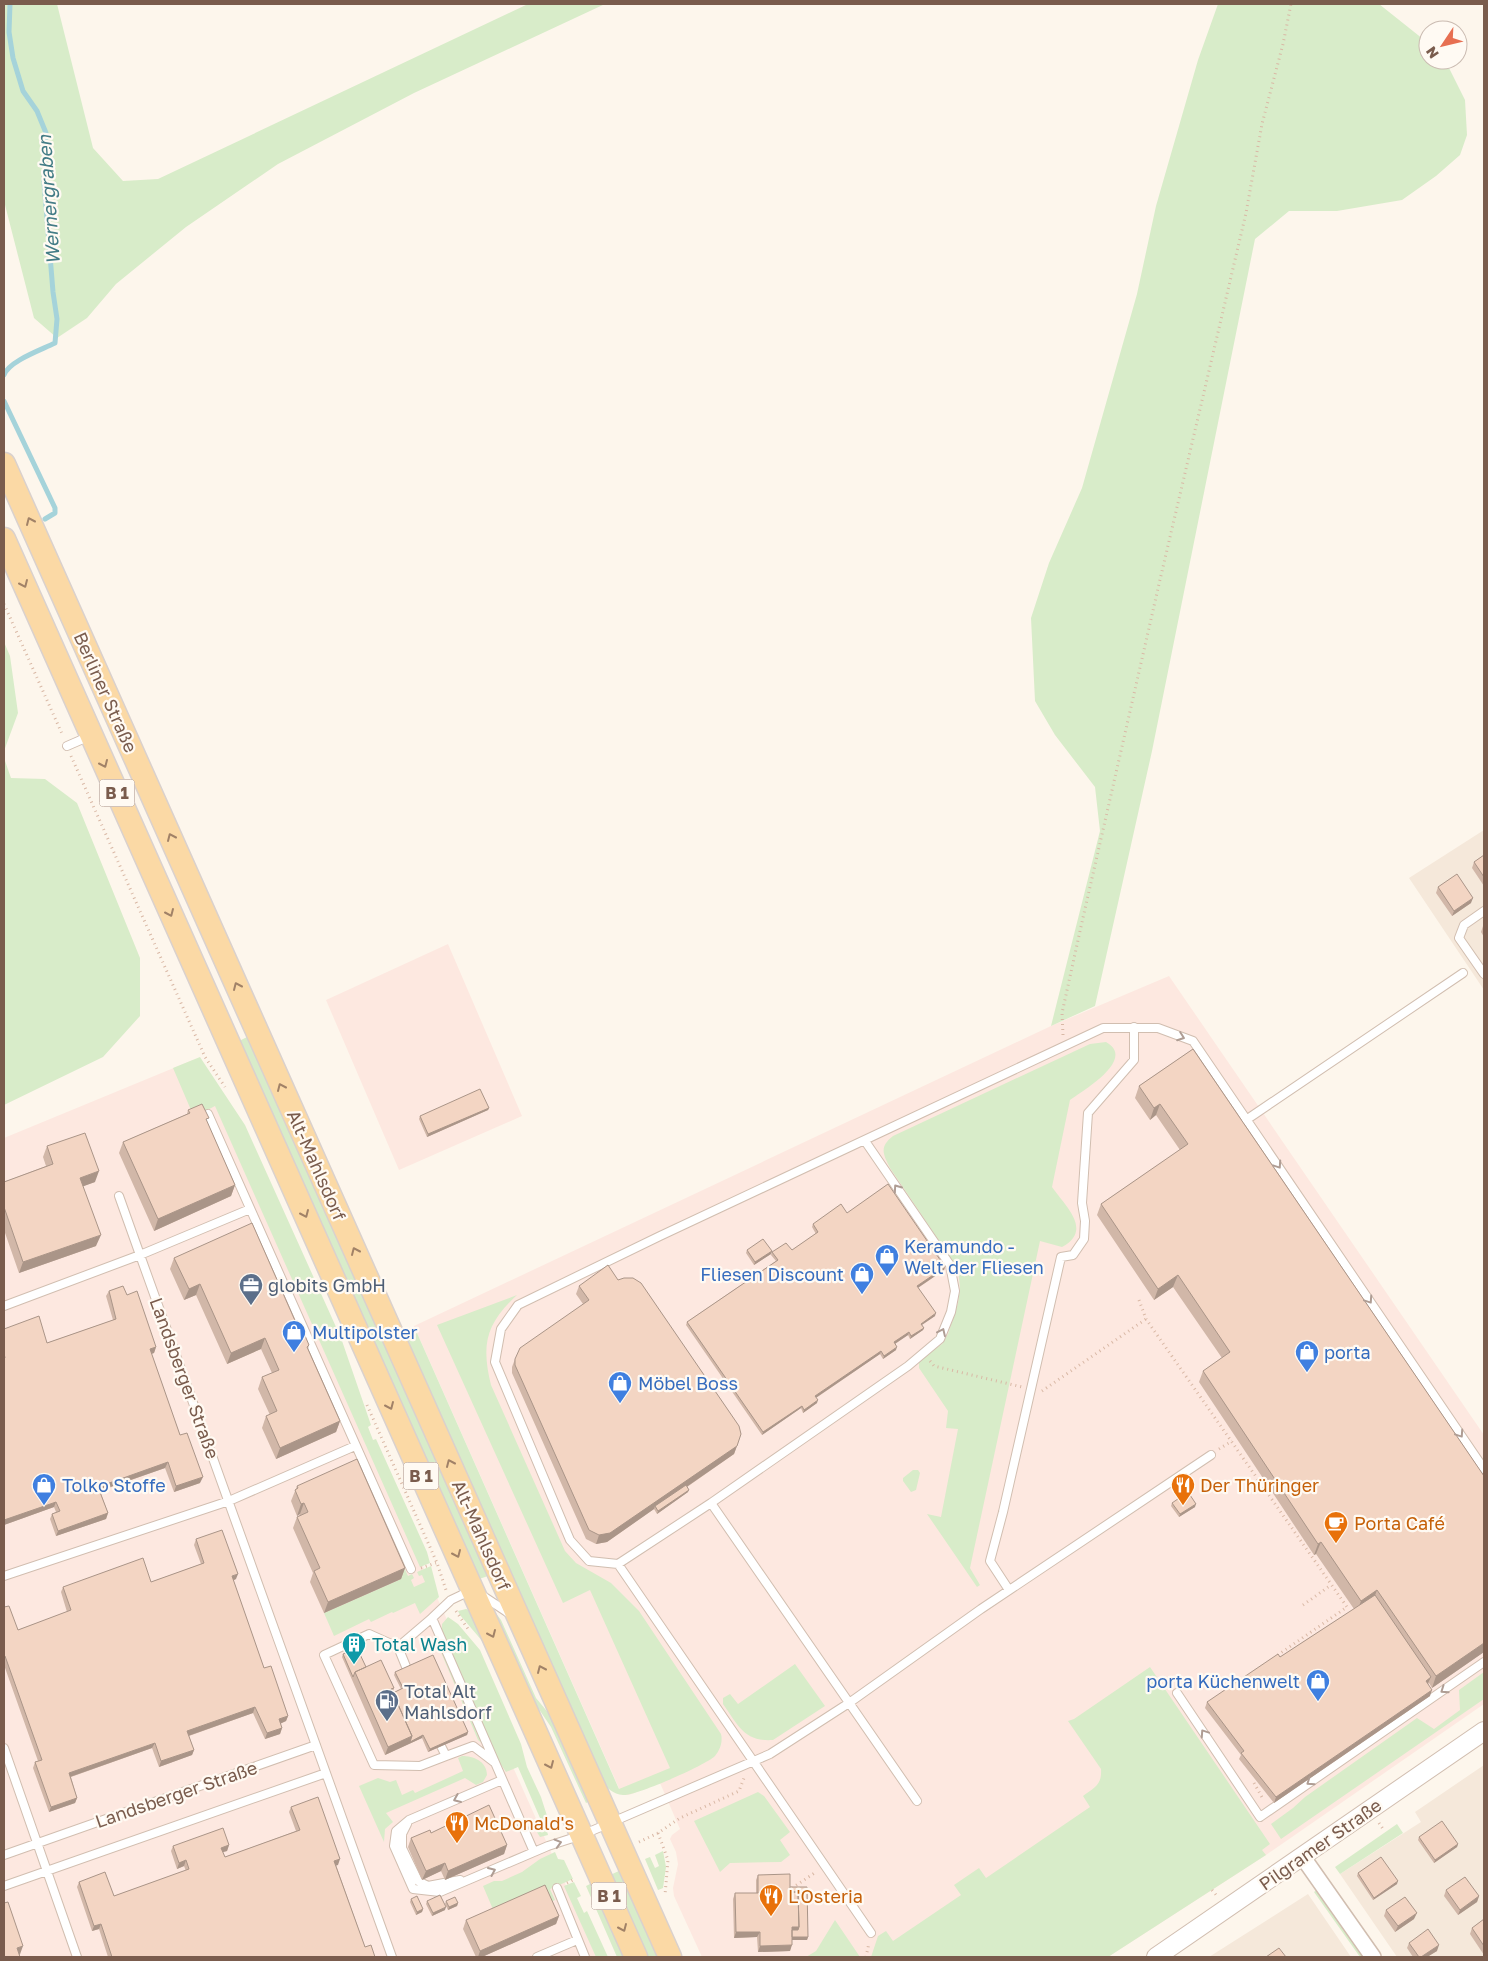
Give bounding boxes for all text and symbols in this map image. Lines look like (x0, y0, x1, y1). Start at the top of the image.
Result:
north arrow (1418, 20, 1468, 70)
text: N (1422, 44, 1442, 62)
water label: Wernergraben (32, 133, 64, 266)
one-way arrow (25, 517, 36, 526)
one-way arrow (17, 579, 28, 588)
street label: Berliner Straße (70, 628, 142, 756)
one-way arrow (98, 759, 109, 768)
road number: B 1 (100, 780, 134, 806)
one-way arrow (166, 833, 177, 842)
one-way arrow (164, 908, 175, 917)
one-way arrow (232, 982, 243, 991)
one-way arrow (1177, 1031, 1185, 1041)
one-way arrow (277, 1083, 288, 1092)
street label: Alt-Mahlsdorf (283, 1106, 351, 1224)
one-way arrow (1271, 1160, 1281, 1169)
one-way arrow (894, 1184, 904, 1193)
one-way arrow (298, 1209, 309, 1218)
place label: Keramundo - Welt der Fliesen (904, 1235, 1044, 1278)
shop icon: Keramundo - Welt der Fliesen (874, 1243, 900, 1277)
one-way arrow (350, 1247, 361, 1256)
shop icon: Fliesen Discount (849, 1261, 875, 1295)
place label: Fliesen Discount (700, 1263, 844, 1285)
office icon: globits GmbH (238, 1272, 264, 1306)
place label: globits GmbH (268, 1274, 386, 1296)
street label: Landsberger Straße (146, 1294, 224, 1462)
one-way arrow (1363, 1294, 1372, 1304)
shop icon: Multipolster (281, 1319, 307, 1353)
place label: Multipolster (312, 1321, 418, 1343)
one-way arrow (936, 1328, 947, 1337)
shop icon: porta (1294, 1339, 1320, 1373)
place label: porta (1324, 1341, 1371, 1363)
shop icon: Möbel Boss (607, 1370, 633, 1404)
place label: Möbel Boss (638, 1372, 738, 1394)
one-way arrow (384, 1401, 395, 1410)
one-way arrow (1454, 1429, 1464, 1438)
one-way arrow (445, 1459, 456, 1468)
road number: B 1 (404, 1462, 438, 1490)
shop icon: Tolko Stoffe (31, 1472, 57, 1506)
restaurant icon: Der Thüringer (1170, 1472, 1196, 1506)
place label: Tolko Stoffe (62, 1474, 166, 1496)
place label: Der Thüringer (1200, 1474, 1319, 1496)
street label: Alt-Mahlsdorf (448, 1476, 516, 1594)
cafe icon: Porta Café (1323, 1510, 1349, 1544)
place label: Porta Café (1354, 1512, 1445, 1534)
one-way arrow (450, 1549, 461, 1558)
one-way arrow (486, 1629, 497, 1638)
building icon: Total Wash (341, 1631, 367, 1665)
place label: Total Wash (372, 1633, 467, 1655)
one-way arrow (537, 1665, 548, 1674)
shop icon: porta Küchenwelt (1305, 1668, 1331, 1702)
place label: porta Küchenwelt (1146, 1670, 1300, 1692)
place label: Total Alt Mahlsdorf (404, 1680, 492, 1723)
one-way arrow (1440, 1684, 1450, 1693)
fuel station icon: Total Alt Mahlsdorf (374, 1688, 400, 1722)
one-way arrow (1200, 1729, 1210, 1738)
street label: Landsberger Straße (92, 1756, 260, 1832)
one-way arrow (544, 1760, 555, 1769)
one-way arrow (1307, 1776, 1316, 1785)
one-way arrow (453, 1793, 462, 1804)
street label: Pilgramer Straße (1255, 1794, 1385, 1894)
restaurant icon: McDonald's (444, 1810, 470, 1844)
place label: McDonald's (474, 1812, 574, 1834)
one-way arrow (553, 1839, 561, 1849)
one-way arrow (487, 1866, 496, 1877)
road number: B 1 (592, 1882, 626, 1910)
restaurant icon: L'Osteria (758, 1883, 784, 1917)
place label: L'Osteria (788, 1885, 863, 1907)
one-way arrow (616, 1923, 627, 1932)

